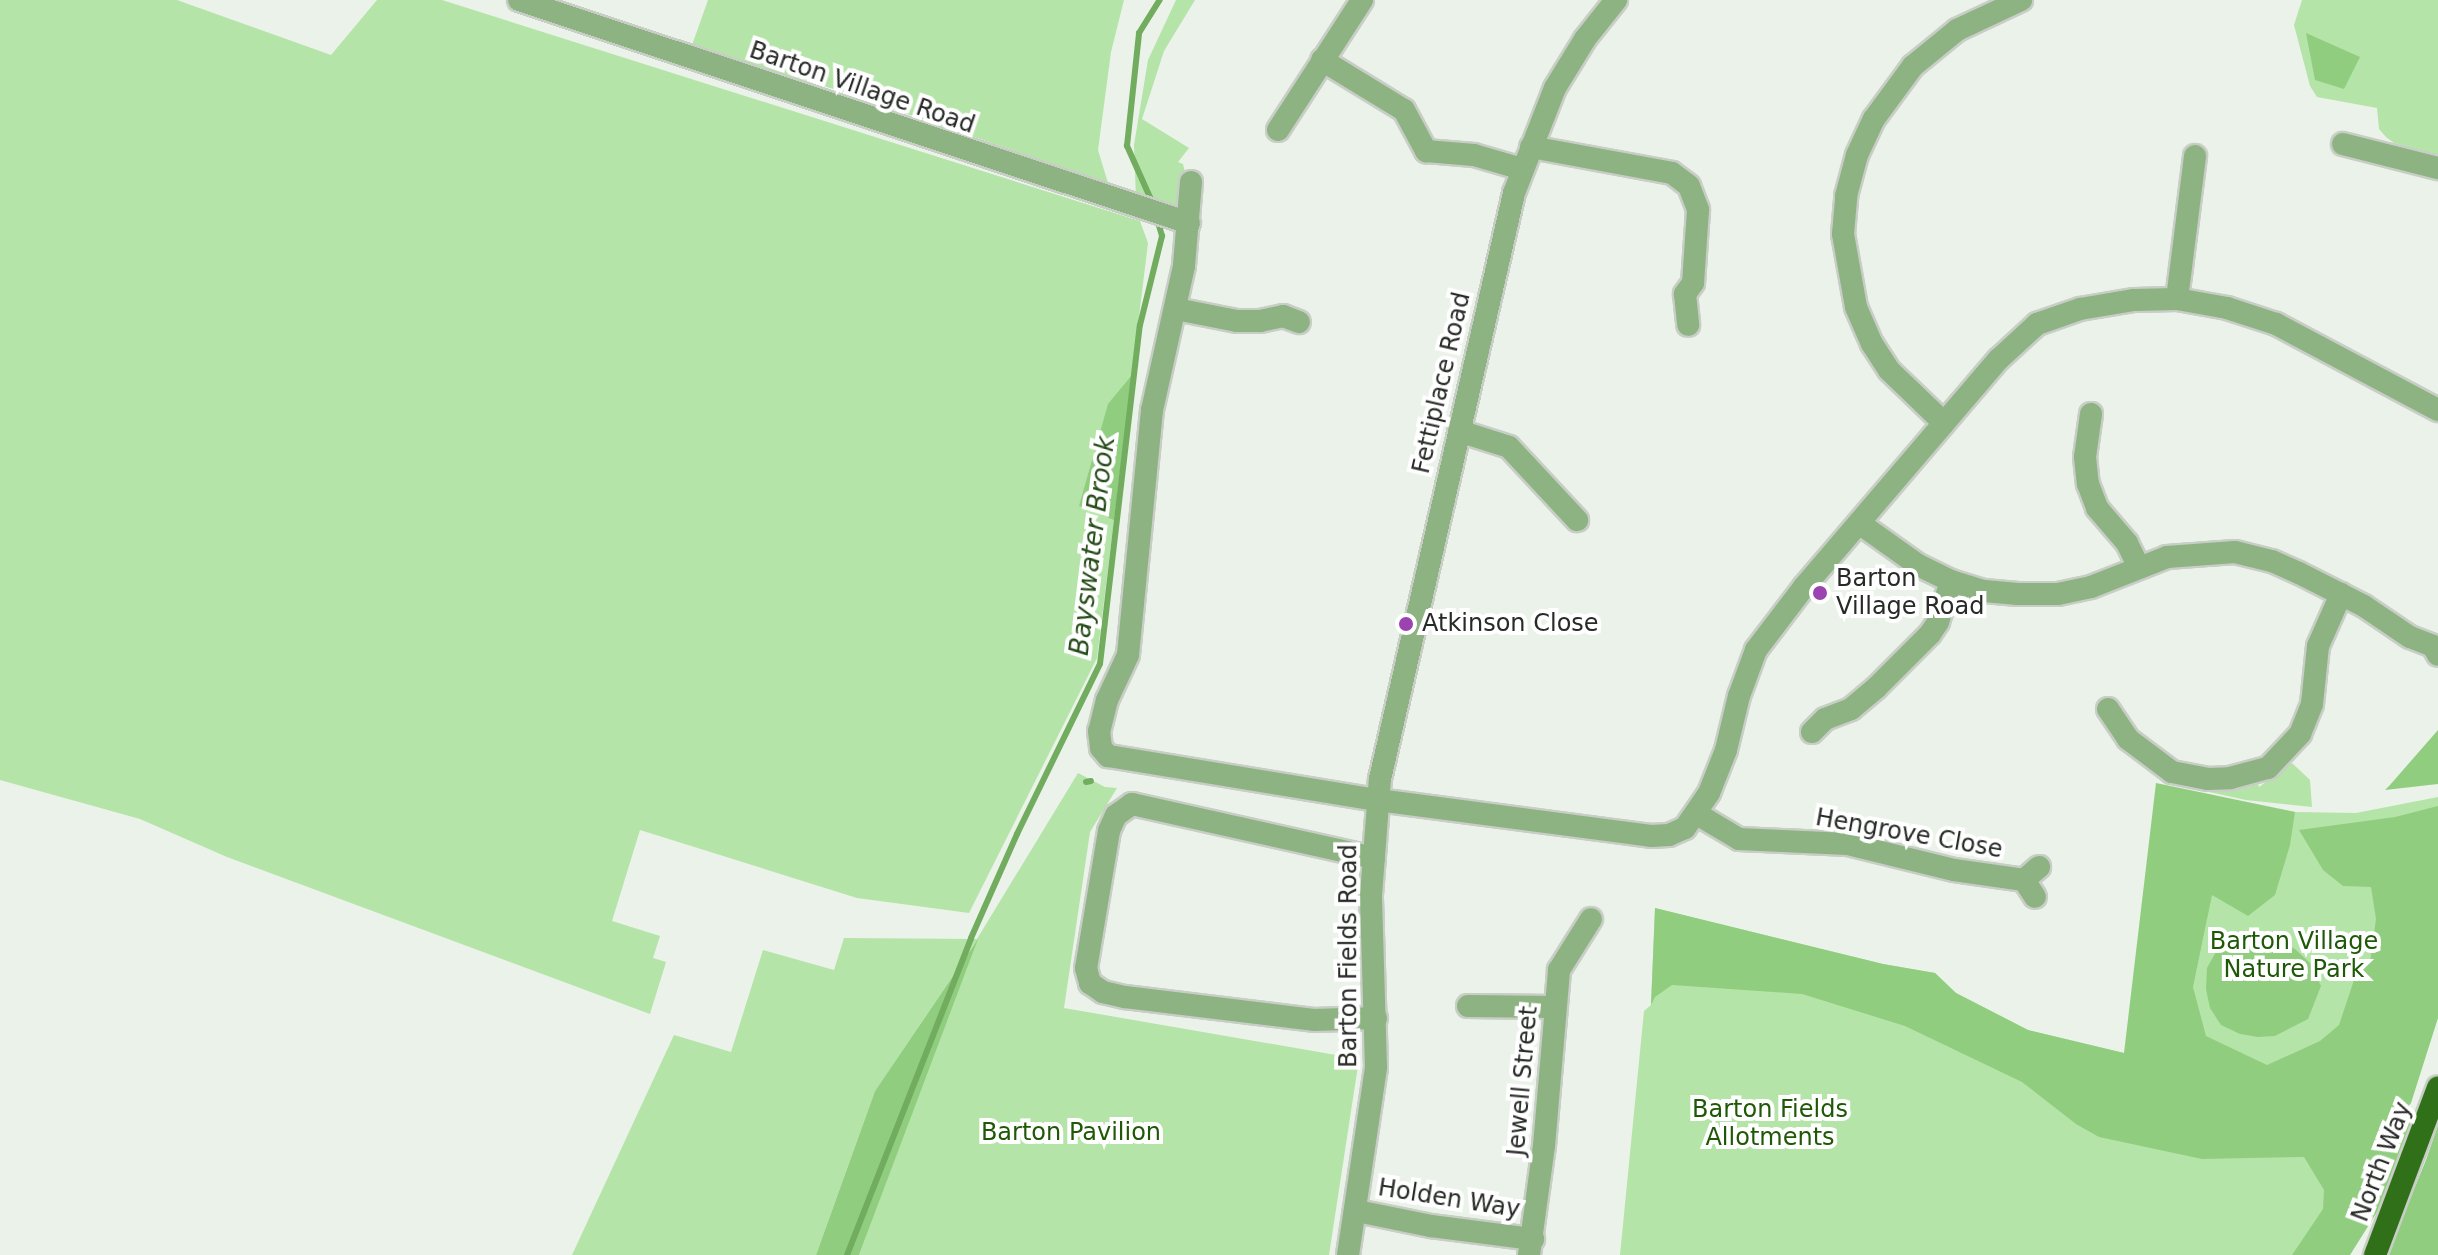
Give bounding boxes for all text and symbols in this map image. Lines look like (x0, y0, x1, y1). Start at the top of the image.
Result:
street label: Barton Village Road (746, 36, 978, 140)
street label: Fettiplace Road (1407, 290, 1477, 476)
water label: Bayswater Brook (1064, 435, 1122, 657)
place label: Barton Village Road (1836, 565, 1984, 621)
marker: Barton Village Road (1811, 584, 1829, 602)
place label: Atkinson Close (1422, 610, 1599, 638)
marker: Atkinson Close (1397, 615, 1415, 633)
street label: Hengrove Close (1813, 803, 2005, 865)
street label: Barton Fields Road (1335, 844, 1363, 1068)
park label: Barton Village Nature Park (2210, 928, 2378, 984)
street label: Jewell Street (1502, 1005, 1544, 1157)
park label: Barton Fields Allotments (1692, 1096, 1848, 1152)
street label: North Way (2346, 1098, 2418, 1226)
park label: Barton Pavilion (981, 1119, 1161, 1147)
street label: Holden Way (1376, 1174, 1522, 1224)

